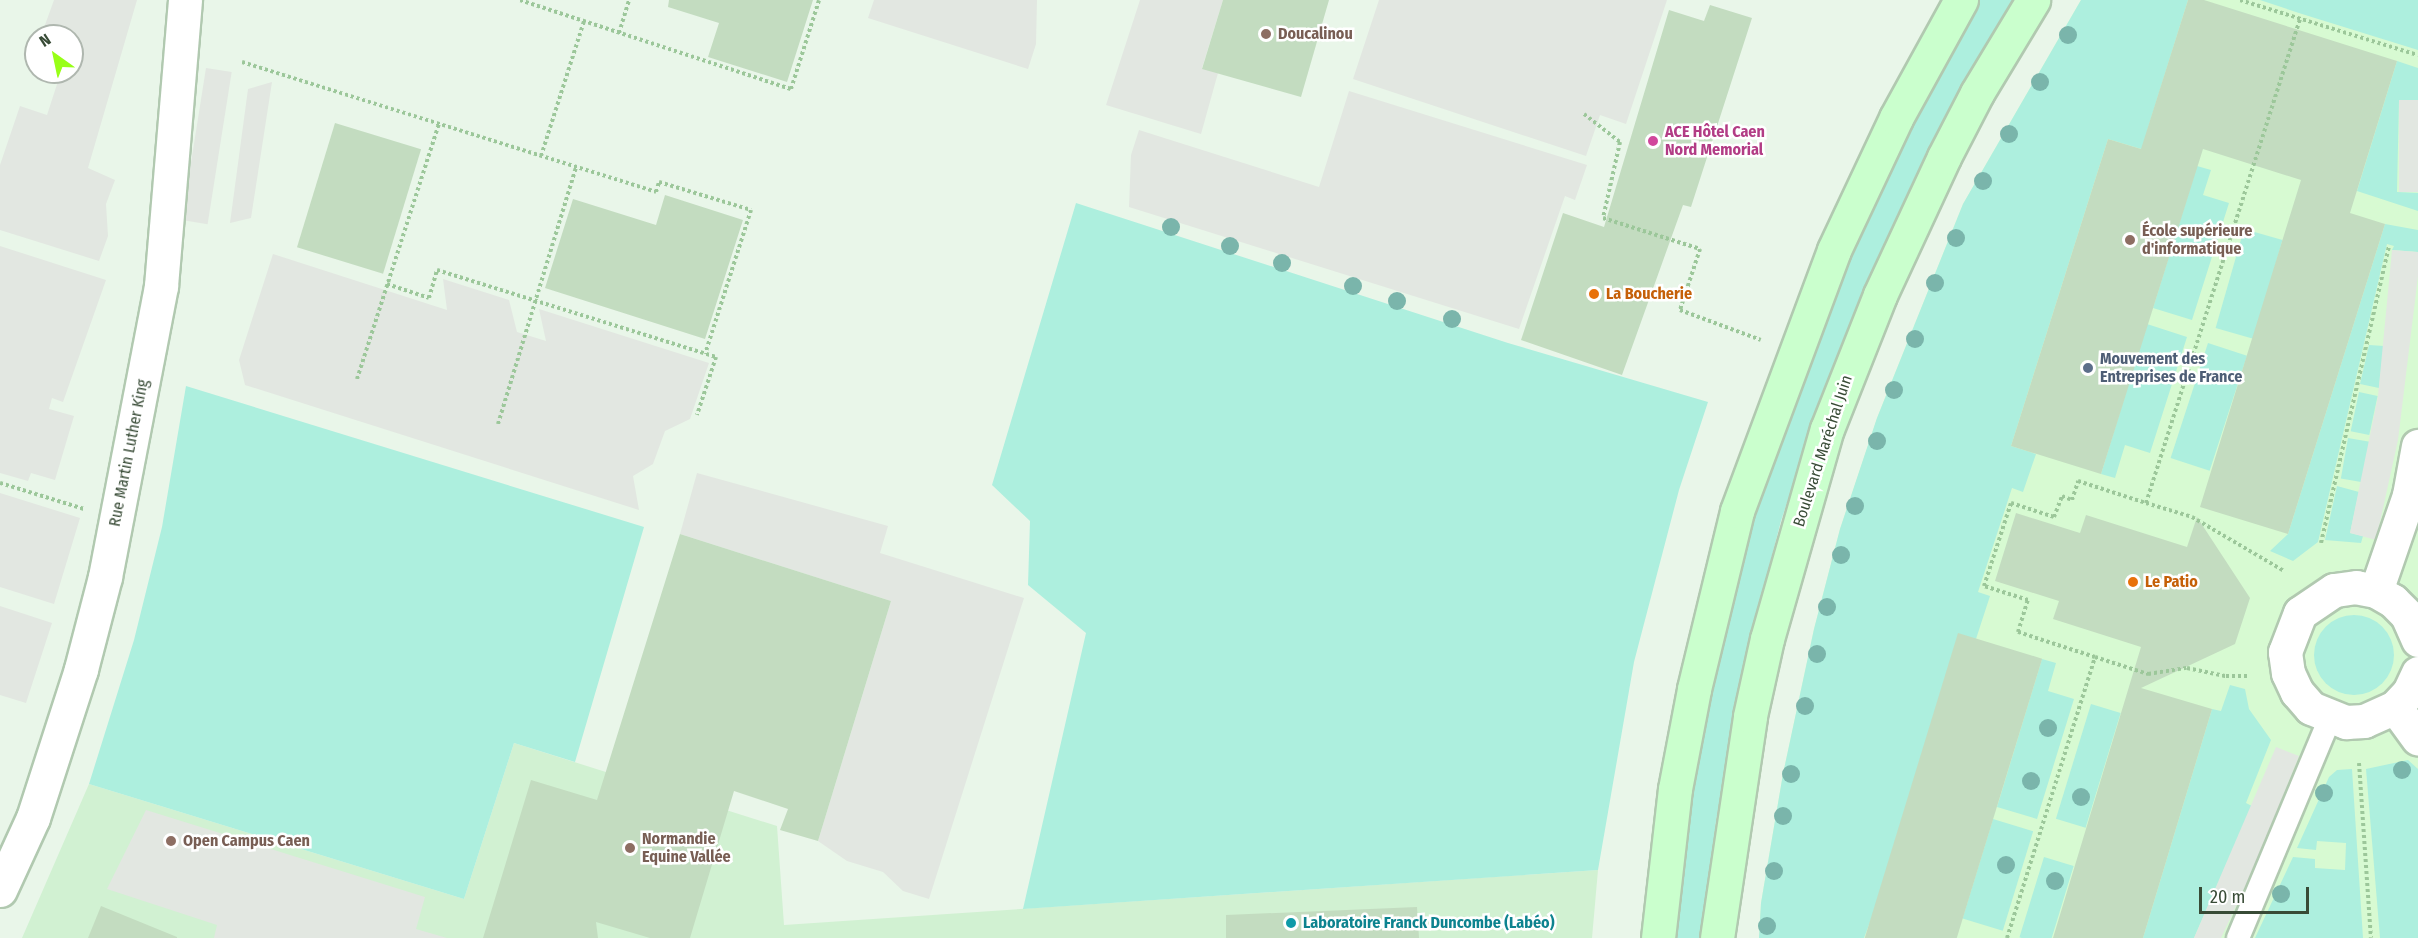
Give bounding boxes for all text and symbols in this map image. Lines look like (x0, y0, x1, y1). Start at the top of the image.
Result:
north arrow (24, 24, 84, 84)
place label: Doucalinou (1278, 24, 1353, 44)
marker: Doucalinou (1259, 27, 1273, 41)
text: N (36, 30, 54, 51)
place label: ACE Hôtel Caen Nord Memorial (1665, 122, 1765, 160)
marker: ACE Hôtel Caen Nord Memorial (1646, 134, 1660, 148)
place label: École supérieure d'informatique (2142, 221, 2252, 259)
marker: École supérieure d'informatique (2123, 233, 2137, 247)
place label: La Boucherie (1606, 284, 1692, 304)
marker: La Boucherie (1587, 287, 1601, 301)
place label: Mouvement des Entreprises de France (2100, 349, 2242, 387)
marker: Mouvement des Entreprises de France (2081, 361, 2095, 375)
street label: Boulevard Maréchal Juin (1789, 373, 1857, 529)
street label: Rue Martin Luther King (105, 378, 153, 528)
place label: Le Patio (2145, 572, 2198, 592)
marker: Le Patio (2126, 575, 2140, 589)
place label: Normandie Equine Vallée (642, 829, 731, 867)
place label: Open Campus Caen (183, 831, 310, 851)
marker: Open Campus Caen (164, 834, 178, 848)
marker: Normandie Equine Vallée (623, 841, 637, 855)
scale bar (2202, 875, 2312, 913)
text: 20 m (2210, 886, 2245, 908)
place label: Laboratoire Franck Duncombe (Labéo) (1303, 913, 1554, 933)
marker: Laboratoire Franck Duncombe (Labéo) (1284, 916, 1298, 930)

